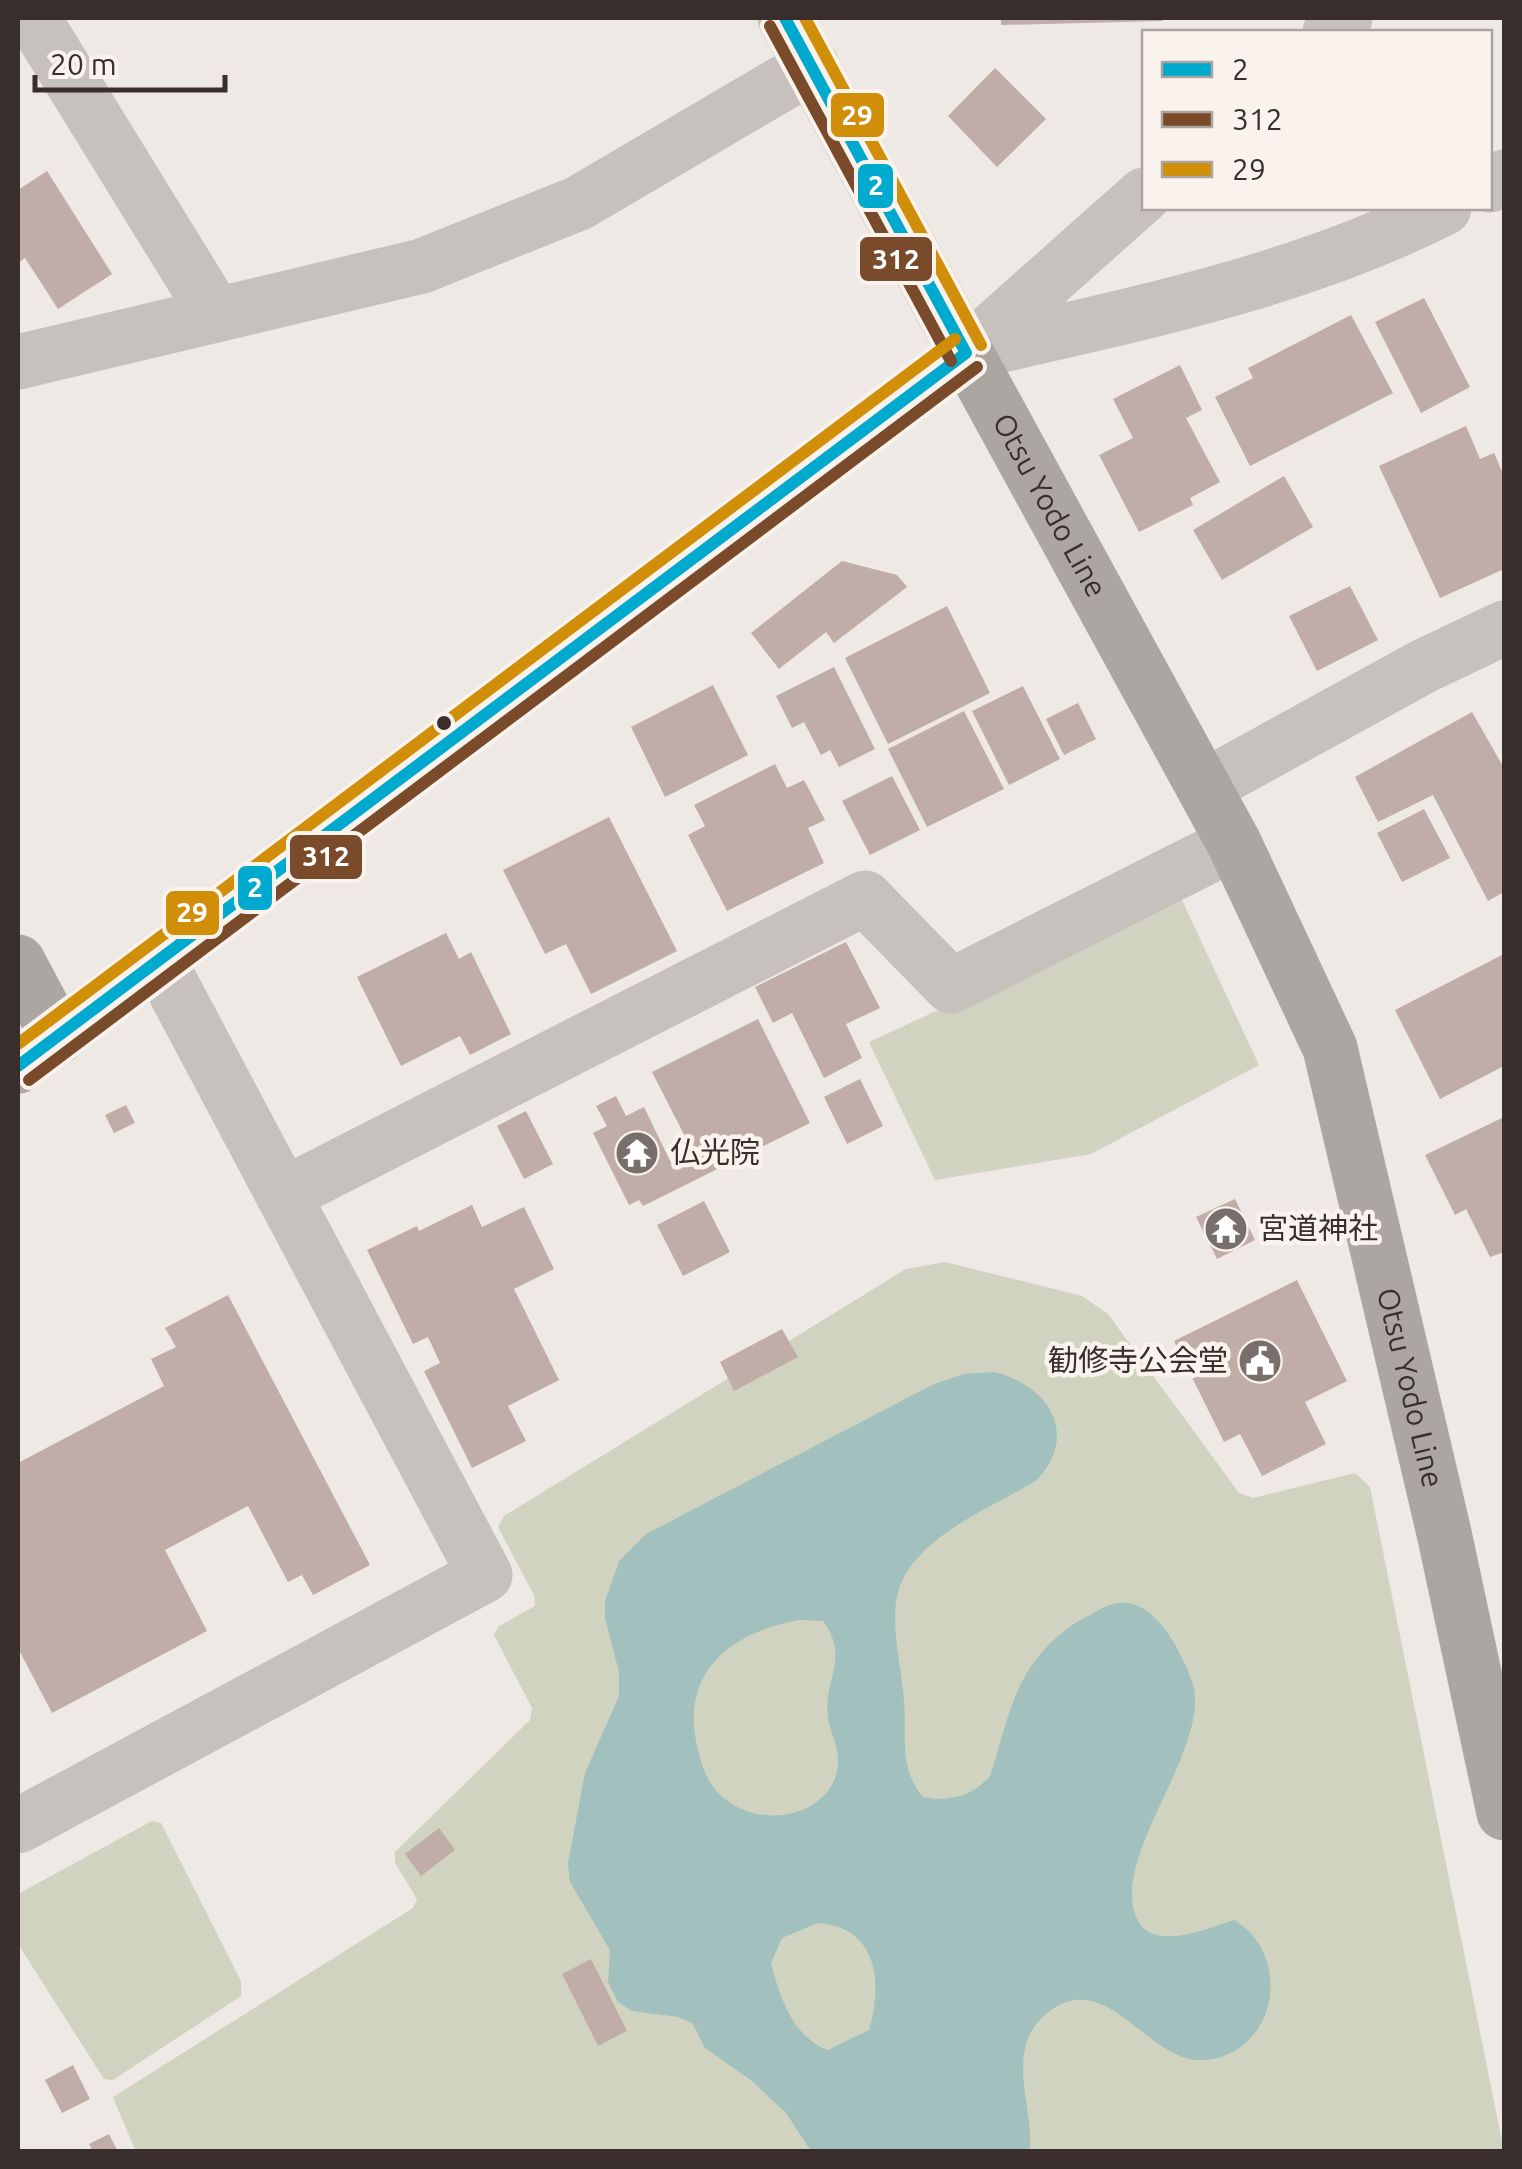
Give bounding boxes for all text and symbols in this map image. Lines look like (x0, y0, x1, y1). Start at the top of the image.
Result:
scale bar (35, 30, 225, 92)
legend (1142, 30, 1492, 210)
text: 20 m (50, 47, 117, 81)
text: 2 (1232, 52, 1249, 86)
line badge: 29 (829, 91, 886, 139)
text: 29 (841, 99, 873, 130)
text: 312 (1232, 102, 1283, 136)
text: 29 (1232, 152, 1266, 186)
line badge: 2 (856, 162, 895, 210)
text: 2 (868, 169, 884, 200)
line badge: 312 (858, 235, 934, 283)
text: 312 (872, 243, 920, 274)
street label: Otsu Yodo Line (986, 407, 1114, 603)
unlabelled marker (434, 713, 454, 733)
line badge: 312 (288, 833, 364, 881)
text: 312 (302, 840, 350, 871)
line badge: 2 (236, 864, 274, 912)
text: 2 (247, 871, 263, 902)
line badge: 29 (164, 889, 221, 937)
text: 29 (176, 896, 208, 927)
temple icon: 仏光院 (614, 1130, 660, 1176)
place label: 仏光院 (670, 1135, 760, 1169)
temple icon: 宮道神社 (1203, 1206, 1249, 1252)
place label: 宮道神社 (1258, 1211, 1378, 1245)
street label: Otsu Yodo Line (1371, 1284, 1451, 1491)
public building icon: 勧修寺公会堂 (1237, 1338, 1283, 1384)
place label: 勧修寺公会堂 (1048, 1343, 1228, 1377)

